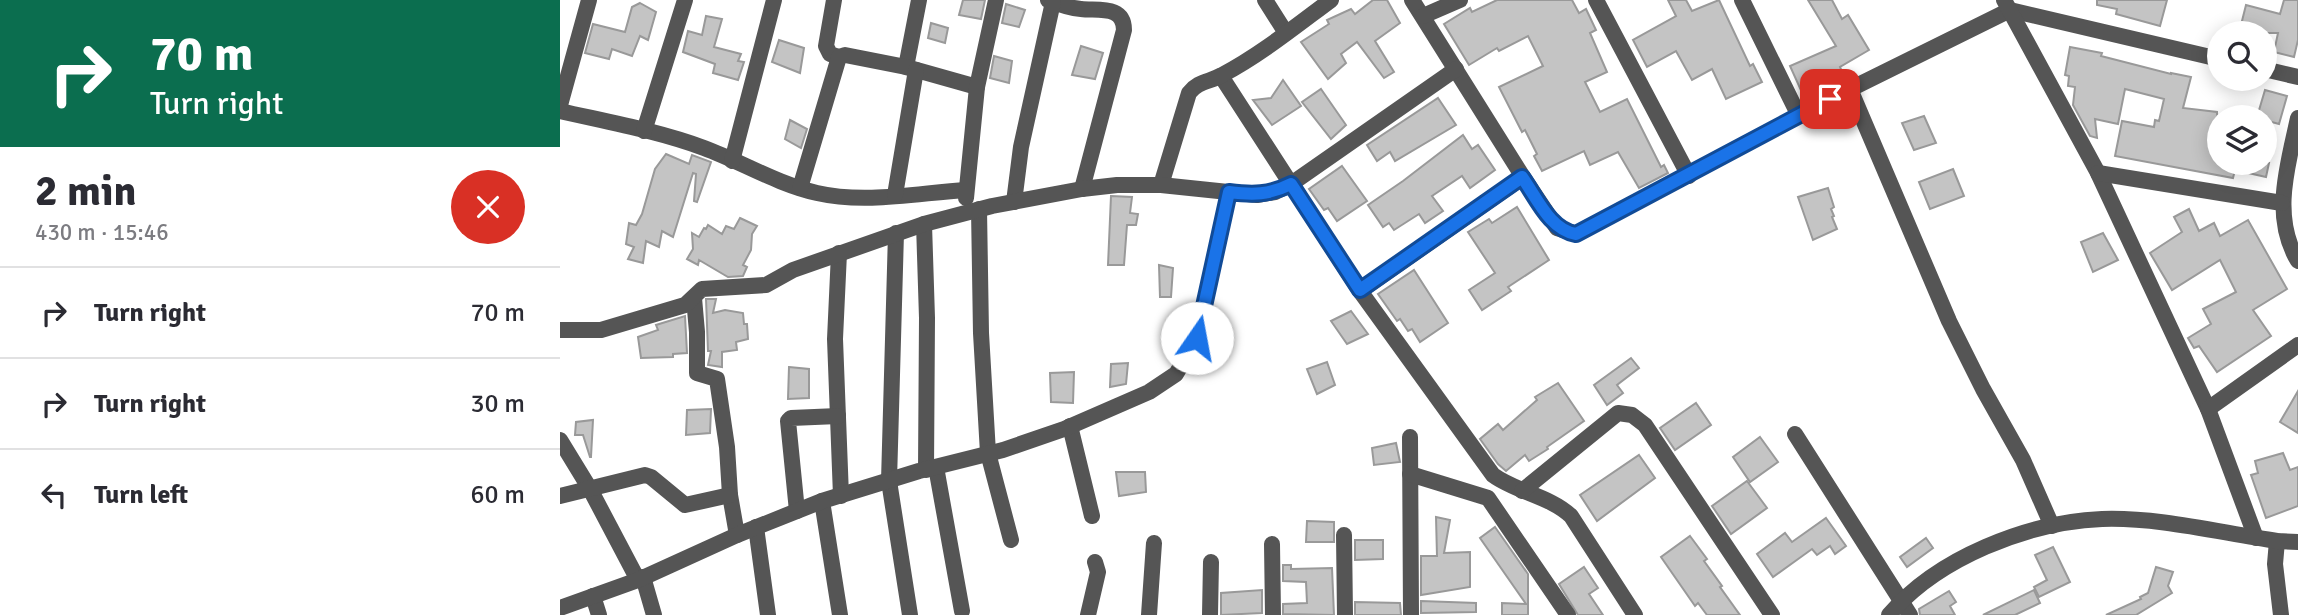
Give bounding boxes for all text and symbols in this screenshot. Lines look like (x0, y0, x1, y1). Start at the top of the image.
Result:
map controls (2207, 21, 2277, 175)
button: search (2207, 21, 2277, 91)
text: 70 m (150, 24, 253, 84)
icon: right (35, 28, 126, 119)
pin (1800, 69, 1860, 129)
icon: arrive (1811, 80, 1849, 118)
text: Turn right (150, 84, 283, 123)
button: layers (2207, 105, 2277, 175)
text: 2 min (35, 166, 136, 217)
button: close (451, 170, 525, 244)
text: 430 m · 15:46 (35, 218, 169, 247)
icon: right (35, 294, 73, 332)
text: Turn right (94, 297, 206, 329)
text: 70 m (470, 297, 525, 329)
position arrow (1160, 301, 1234, 375)
icon: right (35, 385, 73, 423)
text: Turn right (94, 388, 206, 420)
text: 30 m (470, 388, 525, 420)
icon: left (35, 476, 73, 514)
text: Turn left (94, 479, 188, 511)
text: 60 m (470, 479, 525, 511)

